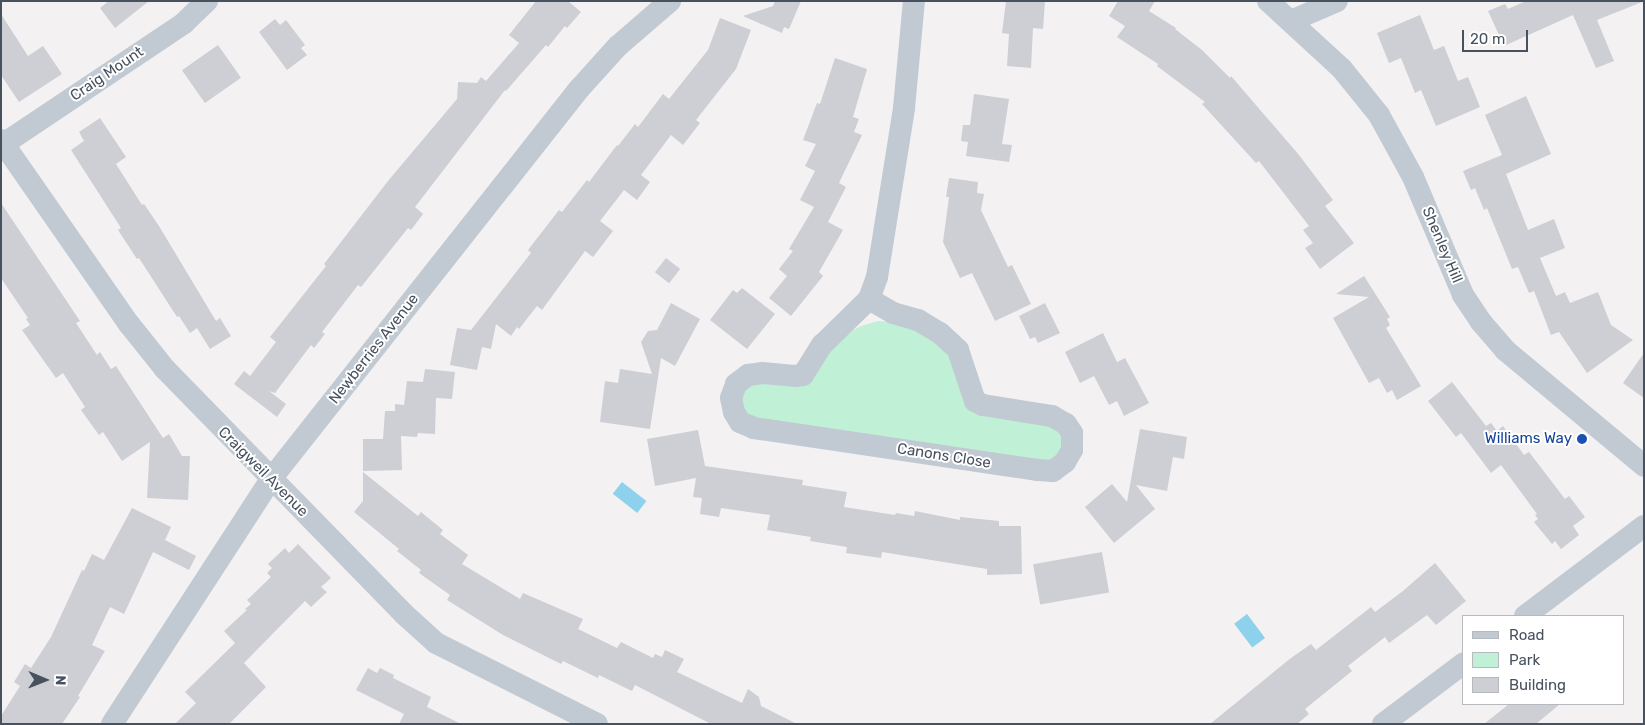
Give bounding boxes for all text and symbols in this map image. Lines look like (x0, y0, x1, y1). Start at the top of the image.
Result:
scale bar (1465, 20, 1531, 52)
text: 20 m (1470, 30, 1505, 48)
street label: Craig Mount (67, 43, 147, 105)
street label: Shenley Hill (1418, 204, 1466, 286)
street label: Newberries Avenue (325, 290, 423, 408)
street label: Craigweil Avenue (214, 423, 312, 521)
place label: Williams Way (1484, 430, 1572, 448)
marker: Williams Way (1576, 433, 1588, 445)
street label: Canons Close (896, 440, 992, 472)
legend (1462, 615, 1625, 705)
text: Road (1509, 626, 1545, 644)
text: Park (1509, 651, 1540, 669)
north arrow (20, 655, 70, 705)
text: N (52, 675, 69, 685)
text: Building (1509, 676, 1566, 694)

